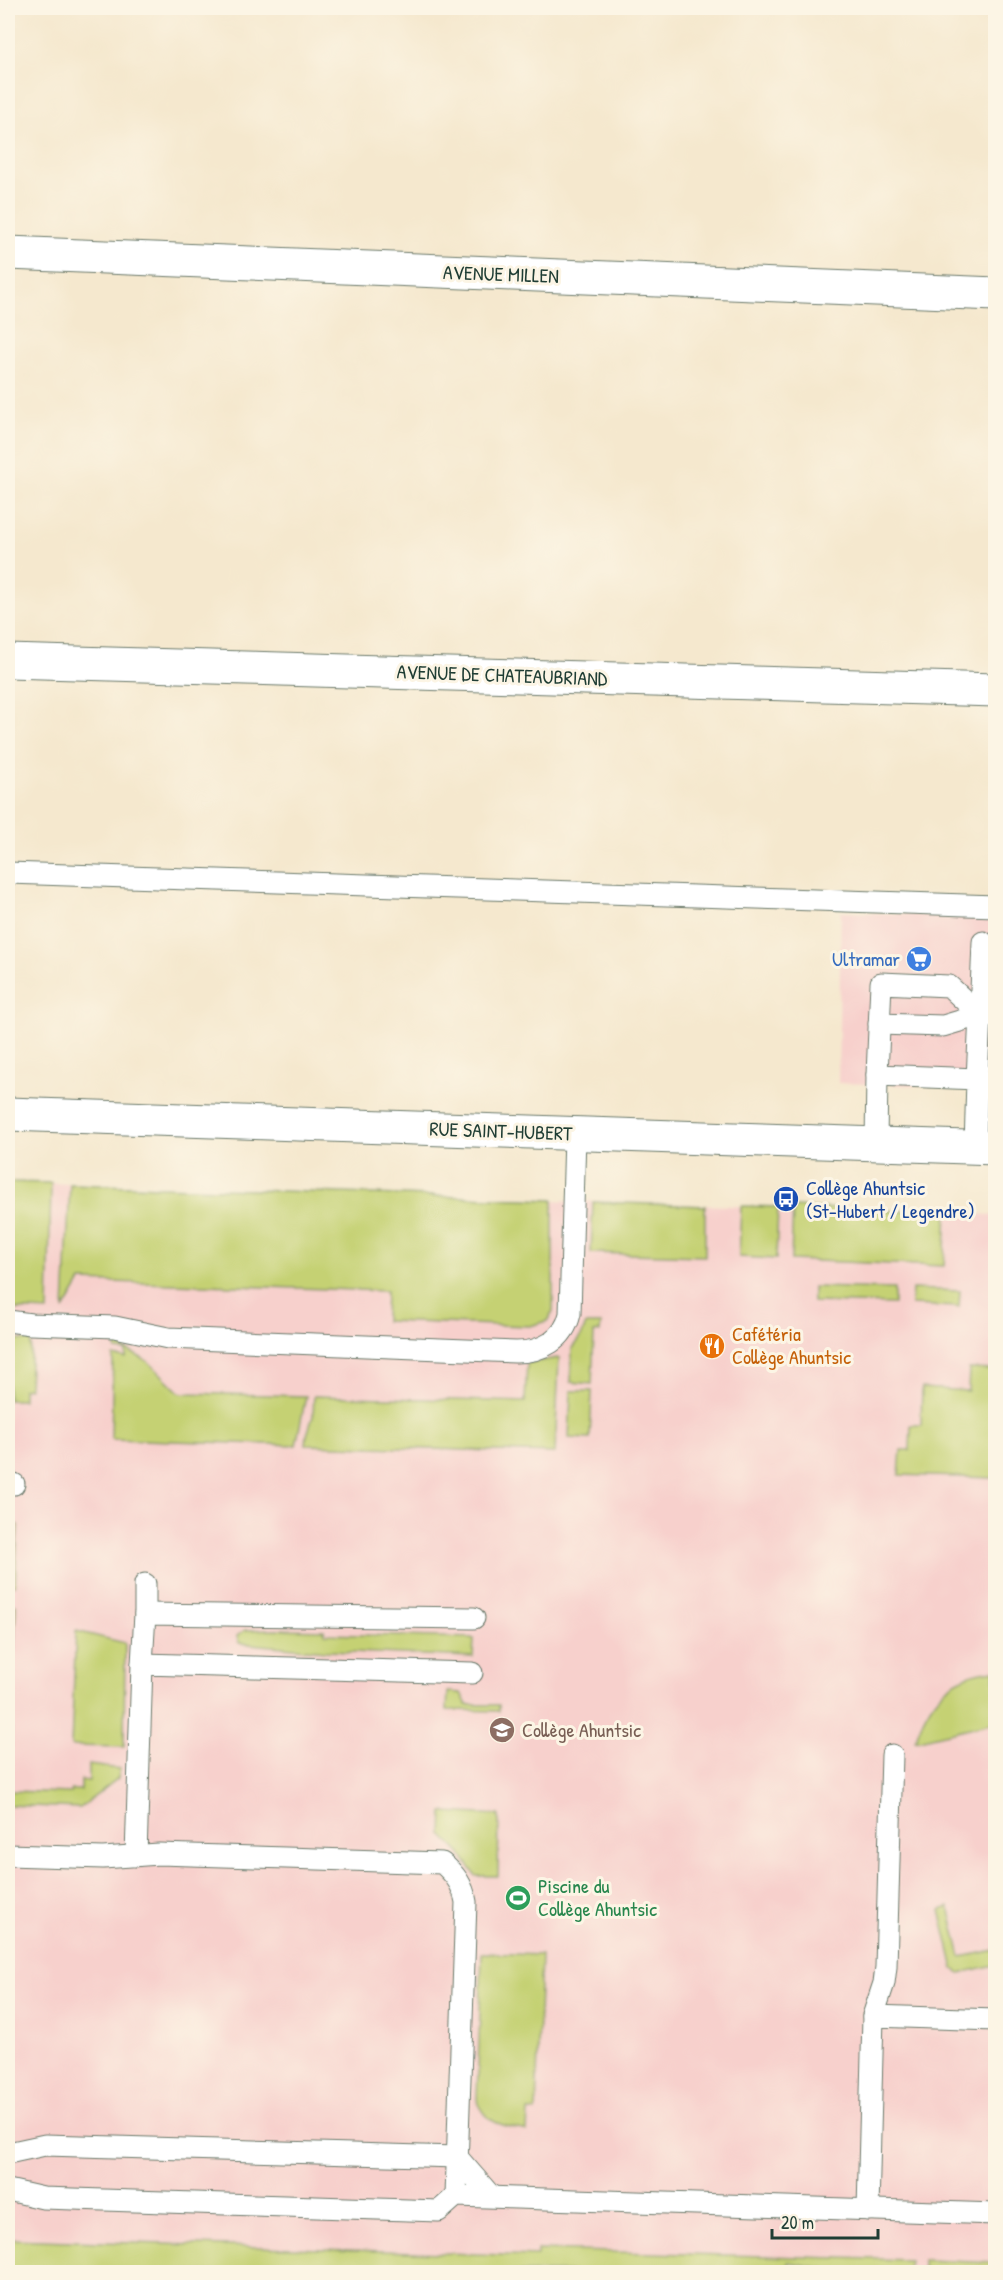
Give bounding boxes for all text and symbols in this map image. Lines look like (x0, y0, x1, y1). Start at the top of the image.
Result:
street label: AVENUE MILLEN (443, 258, 559, 289)
street label: AVENUE DE CHATEAUBRIAND (396, 657, 608, 692)
supermarket icon: Ultramar (904, 944, 934, 974)
place label: Ultramar (832, 945, 900, 972)
street label: RUE SAINT-HUBERT (429, 1115, 574, 1147)
place label: Collège Ahuntsic (St-Hubert / Legendre) (806, 1174, 975, 1224)
bus stop icon: Collège Ahuntsic (St-Hubert / Legendre) (771, 1184, 801, 1214)
place label: Cafétéria Collège Ahuntsic (732, 1320, 851, 1370)
restaurant icon: Cafétéria Collège Ahuntsic (697, 1331, 727, 1361)
school or university icon: Collège Ahuntsic (487, 1715, 517, 1745)
place label: Collège Ahuntsic (522, 1716, 641, 1743)
place label: Piscine du Collège Ahuntsic (538, 1872, 657, 1922)
sports icon: Piscine du Collège Ahuntsic (503, 1883, 533, 1913)
scale bar (772, 2202, 878, 2240)
text: 20 m (781, 2210, 814, 2235)

